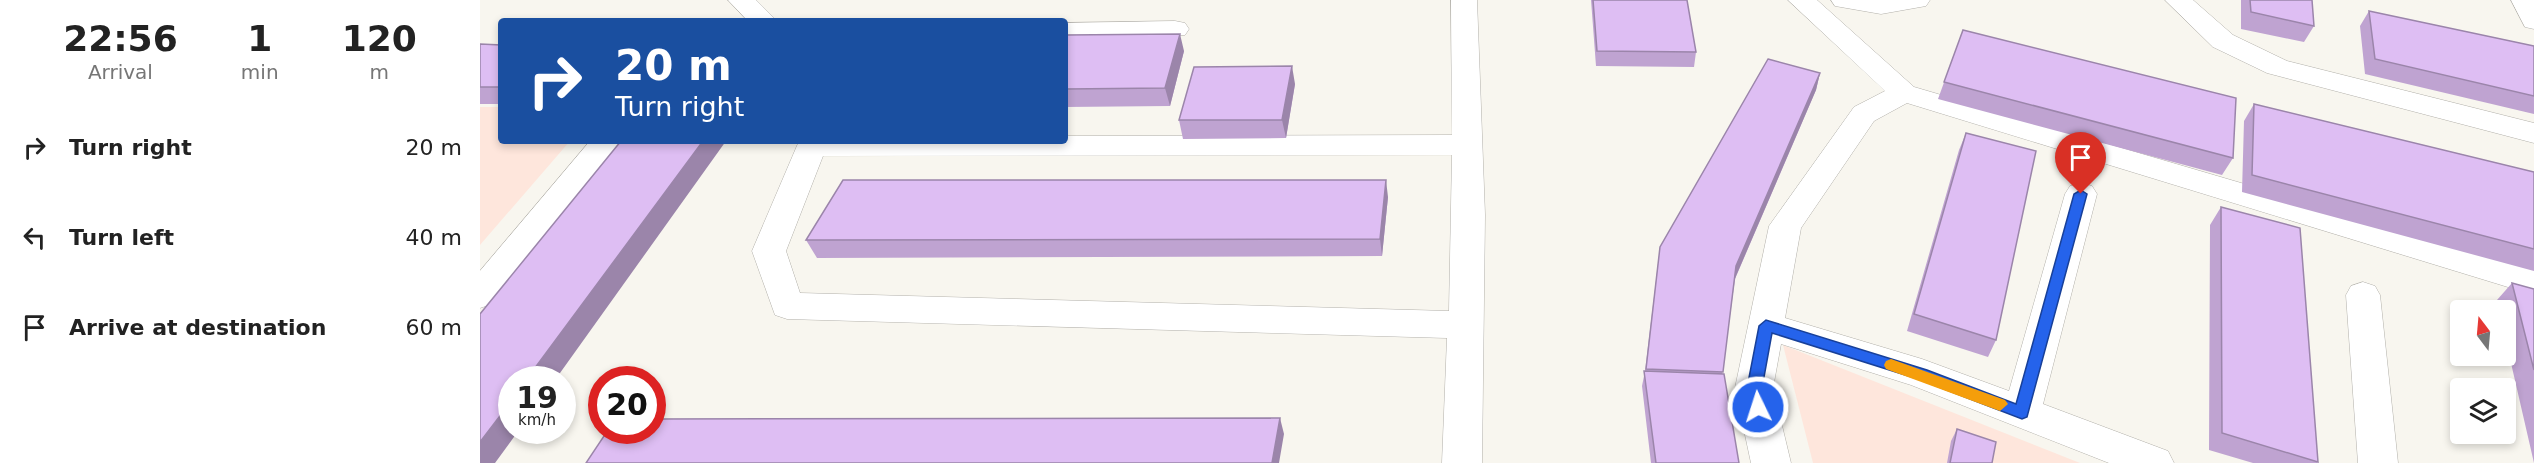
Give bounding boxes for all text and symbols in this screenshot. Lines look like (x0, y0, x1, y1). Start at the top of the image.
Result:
text: 22:56 (63, 18, 178, 59)
text: 1 (247, 18, 272, 59)
text: 120 (342, 18, 417, 59)
text: 20 m (615, 41, 732, 90)
icon: right (516, 42, 594, 120)
text: Arrival (88, 60, 153, 84)
text: min (241, 60, 279, 84)
text: m (370, 60, 389, 84)
text: Turn right (615, 91, 744, 122)
icon: right (18, 131, 51, 164)
pin (2055, 132, 2106, 194)
text: Turn right (69, 135, 192, 160)
text: 20 m (406, 135, 462, 160)
icon: arrive (2064, 141, 2097, 174)
icon: left (18, 221, 51, 254)
text: Turn left (69, 225, 174, 250)
text: 40 m (406, 225, 462, 250)
north arrow (2450, 300, 2516, 366)
map controls (2450, 300, 2516, 444)
icon: arrive (18, 311, 51, 344)
text: Arrive at destination (69, 315, 326, 340)
text: 60 m (406, 315, 462, 340)
speed limit sign: 20 (588, 366, 666, 444)
position arrow (1726, 375, 1790, 439)
button: layers (2450, 378, 2516, 444)
text: 19 (516, 380, 558, 415)
text: km/h (518, 411, 556, 429)

